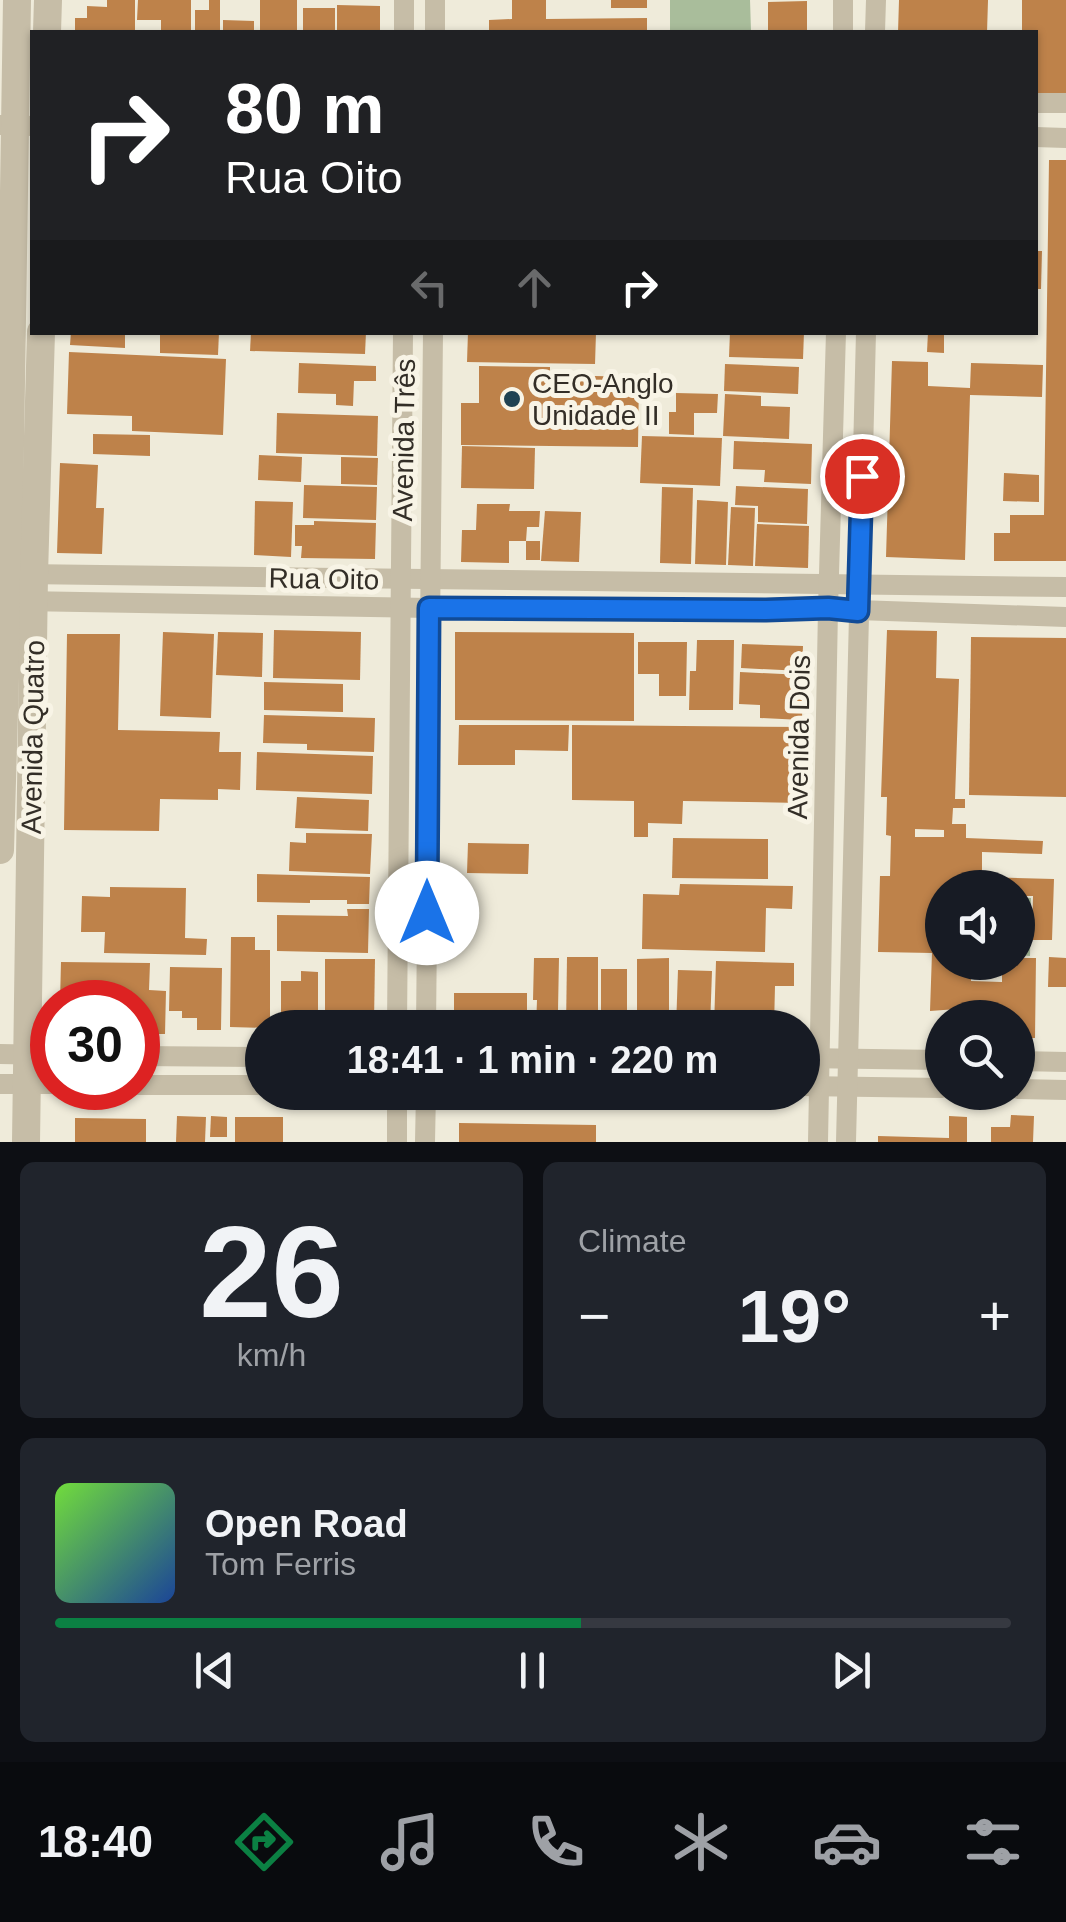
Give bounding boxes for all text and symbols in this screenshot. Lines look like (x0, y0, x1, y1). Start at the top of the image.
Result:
icon: right (60, 70, 190, 200)
text: 80 m (225, 70, 385, 148)
text: Rua Oito (225, 152, 403, 203)
icon: left (402, 260, 457, 315)
icon: ahead (507, 260, 562, 315)
icon: right (612, 260, 667, 315)
street label: Avenida Três (387, 358, 421, 522)
place label: CEO-Anglo Unidade II (532, 368, 674, 431)
marker: CEO-Anglo Unidade II (501, 388, 523, 410)
pin (820, 434, 905, 519)
icon: arrive (835, 449, 890, 504)
street label: Rua Oito (268, 563, 380, 595)
street label: Avenida Quatro (16, 640, 50, 834)
street label: Avenida Dois (782, 654, 816, 820)
position arrow (375, 861, 479, 965)
map controls (925, 870, 1035, 1110)
button: sound (925, 870, 1035, 980)
speed limit sign: 30 (30, 980, 160, 1110)
button: search (925, 1000, 1035, 1110)
text: 18:41 · 1 min · 220 m (347, 1039, 718, 1081)
text: 26 (199, 1199, 344, 1345)
text: Climate (578, 1223, 686, 1259)
text: 19° (738, 1274, 851, 1358)
text: − (578, 1285, 610, 1347)
text: + (979, 1285, 1011, 1347)
text: km/h (237, 1337, 306, 1373)
text: Open Road (205, 1503, 408, 1545)
text: Tom Ferris (205, 1546, 356, 1582)
icon: previous (187, 1643, 242, 1698)
icon: pause (505, 1643, 560, 1698)
icon: next (824, 1643, 879, 1698)
icon: directions (229, 1807, 299, 1877)
icon: music (375, 1807, 445, 1877)
icon: phone (521, 1807, 591, 1877)
icon: climate (666, 1807, 736, 1877)
icon: car (812, 1807, 882, 1877)
icon: filters (958, 1807, 1028, 1877)
text: 18:40 (38, 1816, 153, 1867)

